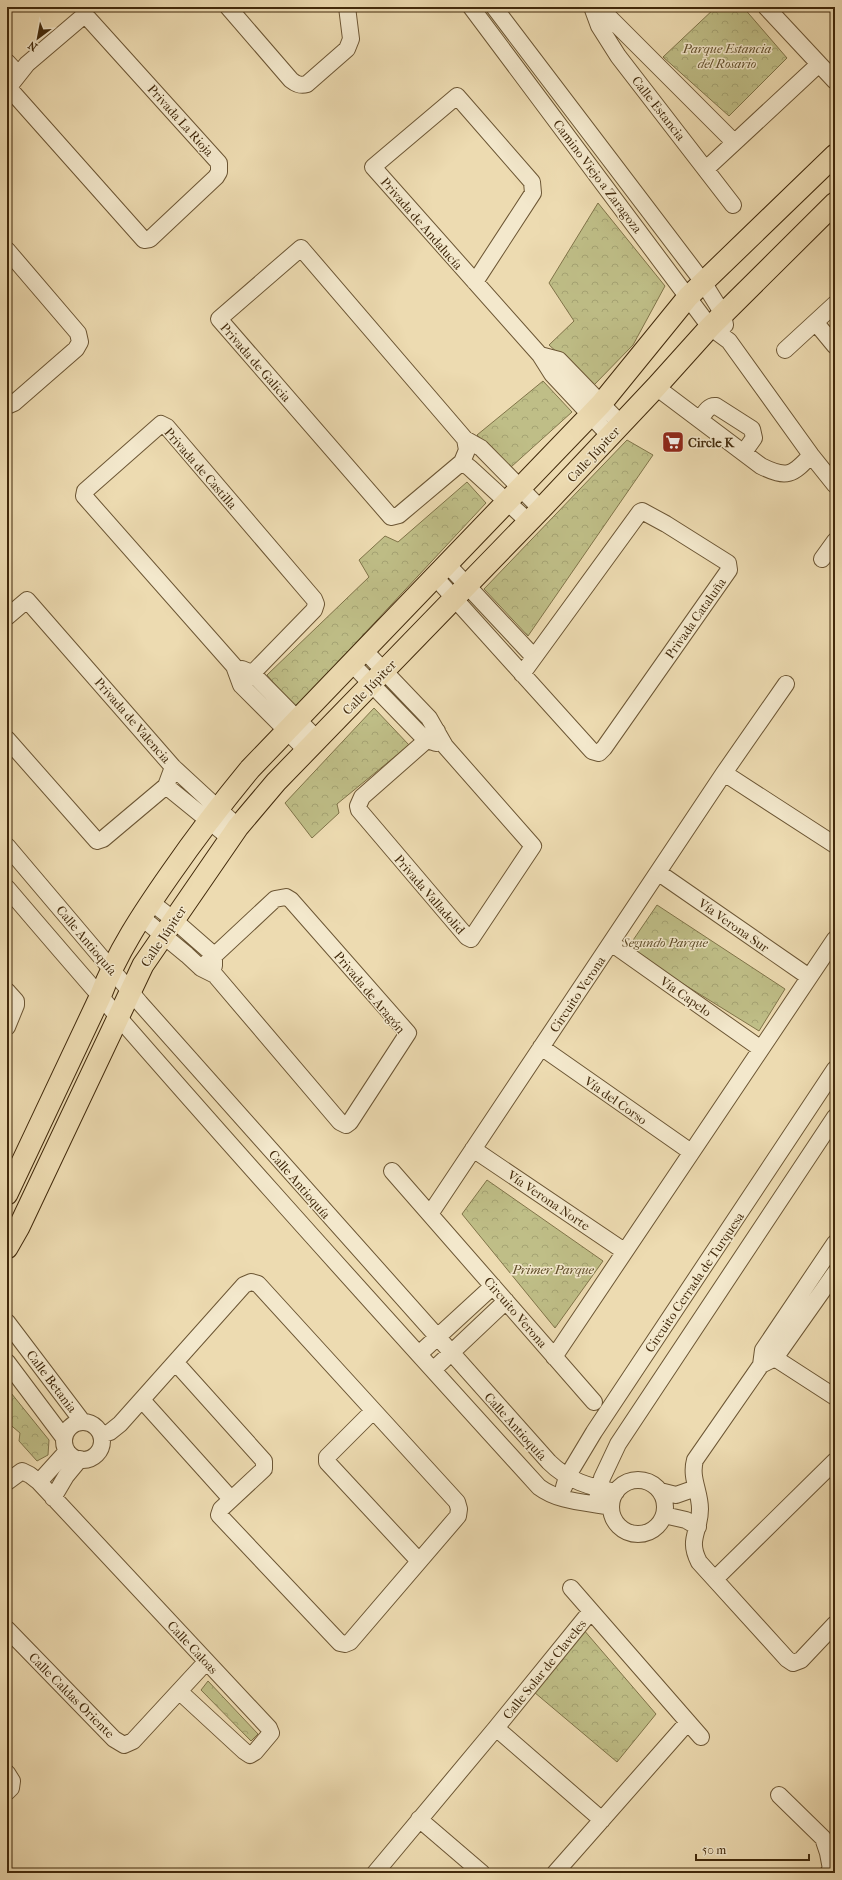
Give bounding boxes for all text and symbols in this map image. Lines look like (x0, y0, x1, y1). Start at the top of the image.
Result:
north arrow (18, 18, 58, 58)
text: N (25, 38, 40, 54)
park label: Parque Estancia del Rosario (682, 41, 771, 71)
street label: Calle Estancia (629, 73, 689, 144)
street label: Privada La Rioja (145, 82, 217, 160)
street label: Camino Viejo a Zaragoza (550, 117, 646, 237)
street label: Privada de Andalucía (378, 174, 466, 273)
street label: Privada de Galicia (217, 320, 295, 406)
street label: Calle Júpiter (564, 423, 623, 485)
street label: Privada de Castilla (161, 425, 241, 513)
supermarket icon: Circle K (660, 429, 686, 455)
place label: Circle K (688, 435, 735, 450)
street label: Privada Cataluña (662, 574, 729, 662)
street label: Calle Júpiter (339, 656, 400, 718)
street label: Privada de Valencia (91, 675, 174, 767)
street label: Privada Valladolid (391, 852, 469, 938)
street label: Vía Verona Sur (695, 895, 772, 956)
street label: Calle Júpiter (137, 902, 190, 970)
street label: Calle Antioquía (53, 903, 121, 979)
park label: Segundo Parque (621, 935, 709, 950)
street label: Privada de Aragón (331, 948, 409, 1037)
street label: Circuito Verona (546, 953, 609, 1035)
street label: Vía Capelo (656, 973, 715, 1020)
street label: Vía del Corso (581, 1073, 650, 1128)
street label: Calle Antioquía (266, 1147, 334, 1222)
street label: Vía Verona Norte (504, 1167, 593, 1234)
street label: Circuito Cerrada de Turquesa (642, 1209, 748, 1355)
park label: Primer Parque (511, 1262, 595, 1277)
street label: Circuito Verona (481, 1274, 551, 1351)
street label: Calle Betania (23, 1347, 80, 1416)
street label: Calle Antioquía (481, 1389, 551, 1464)
street label: Calle Solar de Claveles (500, 1616, 589, 1722)
street label: Calle Caloas (164, 1618, 221, 1677)
street label: Calle Caldas Oriente (26, 1650, 118, 1742)
scale bar (696, 1836, 809, 1862)
text: 50 m (702, 1843, 726, 1857)

